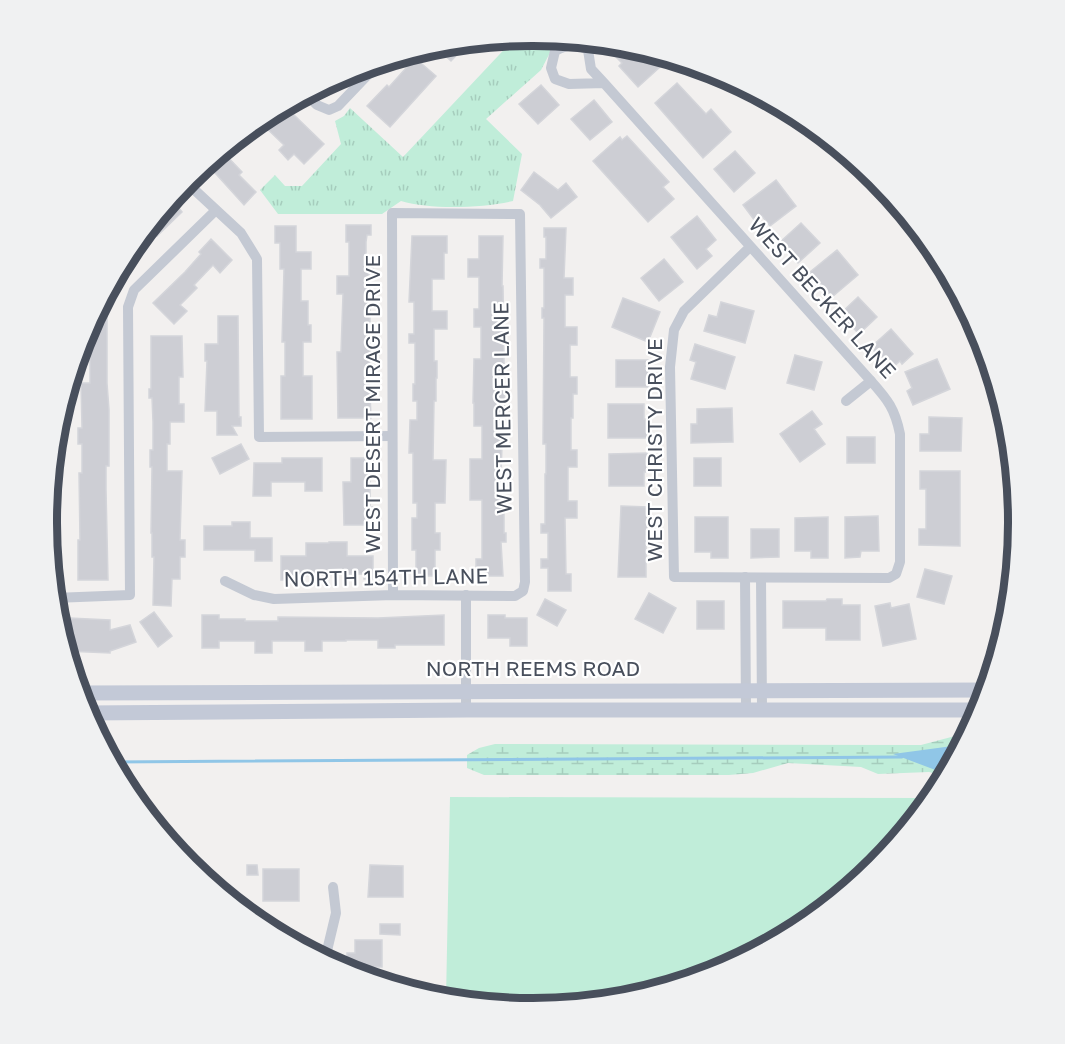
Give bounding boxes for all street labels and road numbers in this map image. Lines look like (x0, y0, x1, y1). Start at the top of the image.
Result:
street label: WEST BECKER LANE (744, 211, 902, 383)
street label: WEST DESERT MIRAGE DRIVE (359, 255, 385, 553)
street label: WEST MERCER LANE (487, 302, 517, 514)
street label: WEST CHRISTY DRIVE (641, 338, 667, 562)
street label: NORTH 154TH LANE (283, 562, 489, 592)
street label: NORTH REEMS ROAD (426, 655, 640, 681)

